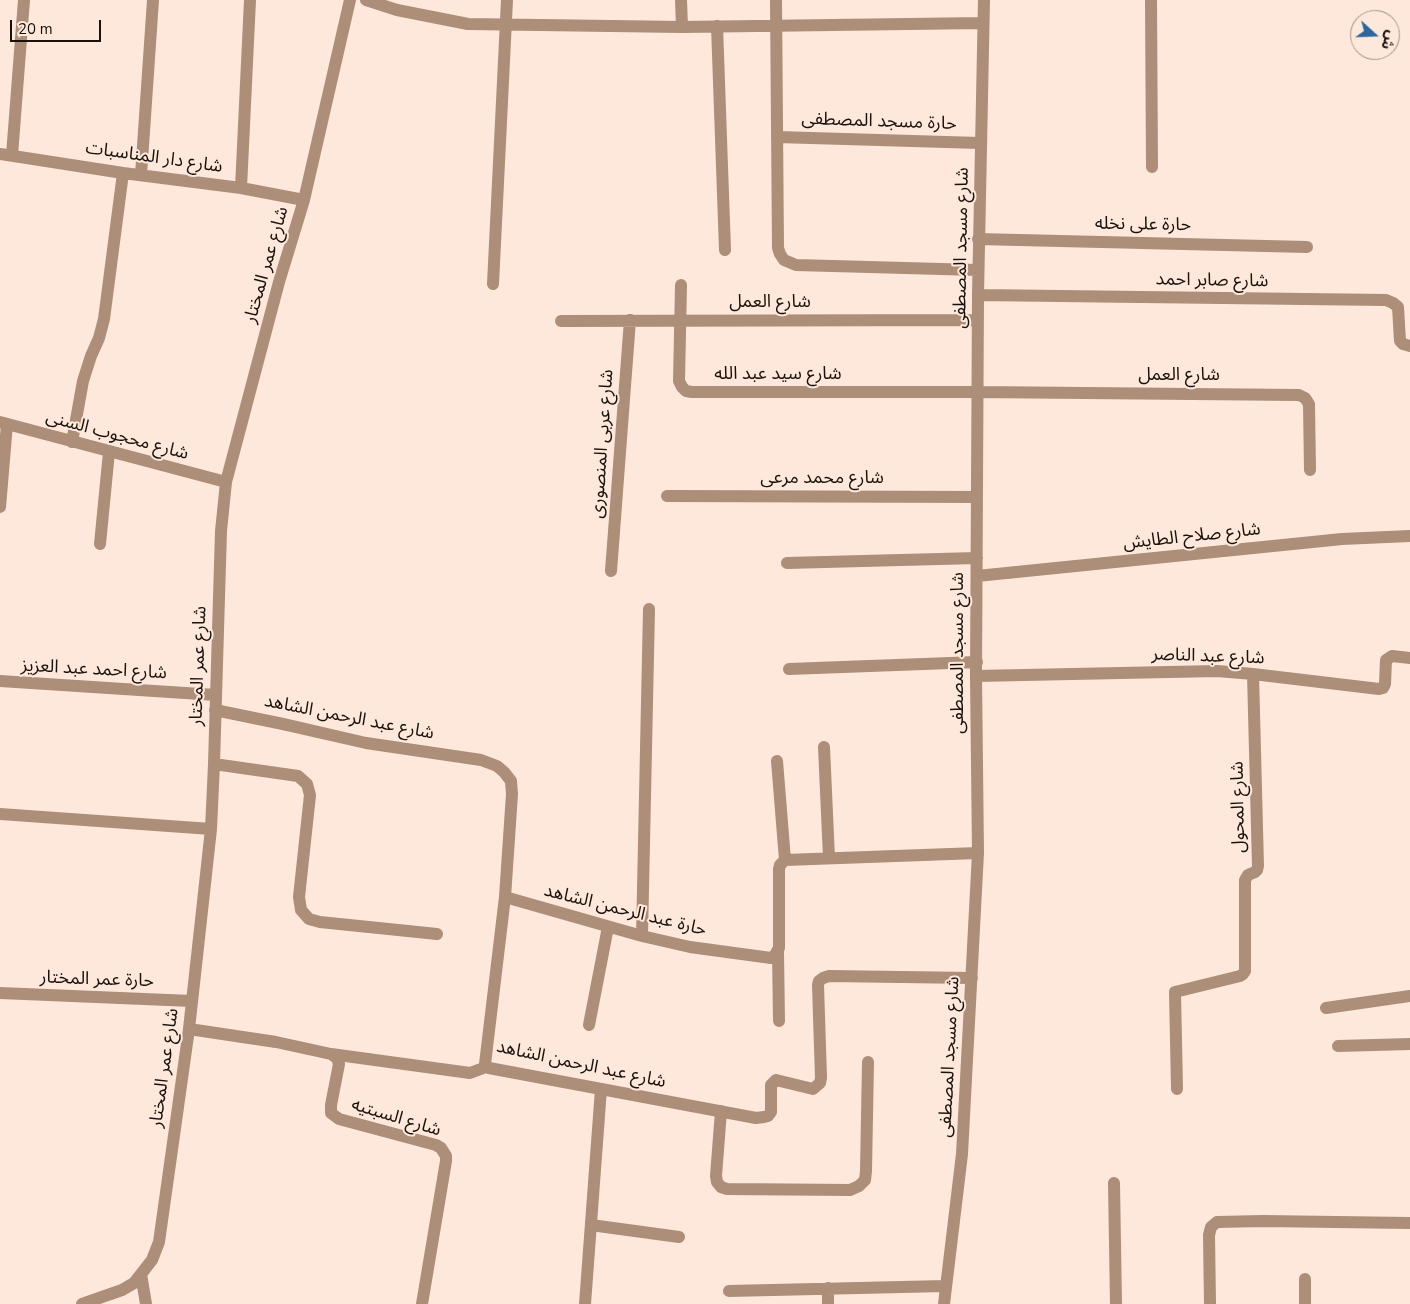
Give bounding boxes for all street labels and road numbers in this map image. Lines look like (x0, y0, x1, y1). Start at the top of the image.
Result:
street label: حارة مسجد المصطفى (801, 108, 957, 136)
street label: شارع دار المناسبات (84, 138, 224, 178)
street label: شارع مسجد المصطفى (950, 167, 974, 329)
street label: شارع عمر المختار (240, 204, 294, 326)
street label: حارة على نخله (1095, 213, 1191, 237)
street label: شارع صابر احمد (1155, 269, 1269, 293)
street label: شارع العمل (729, 292, 811, 314)
street label: شارع سيد عبد الله (714, 364, 842, 386)
street label: شارع العمل (1138, 365, 1220, 387)
street label: شارع عربى المنصورى (587, 369, 619, 519)
street label: شارع محجوب السنى (43, 407, 191, 465)
street label: شارع محمد مرعى (760, 468, 884, 490)
street label: شارع صلاح الطايش (1122, 519, 1262, 555)
street label: شارع مسجد المصطفى (948, 572, 970, 734)
street label: شارع عمر المختار (186, 606, 212, 726)
street label: شارع عبد الناصر (1151, 644, 1265, 670)
street label: شارع احمد عبد العزيز (20, 655, 168, 685)
street label: شارع عبد الرحمن الشاهد (262, 691, 436, 745)
street label: شارع المحول (1227, 761, 1251, 853)
street label: حارة عبد الرحمن الشاهد (542, 880, 708, 942)
street label: حارة عمر المختار (40, 967, 154, 993)
street label: شارع مسجد المصطفى (935, 976, 965, 1138)
street label: شارع عمر المختار (146, 1007, 184, 1129)
street label: شارع عبد الرحمن الشاهد (494, 1036, 668, 1094)
street label: شارع السبتيه (349, 1094, 443, 1142)

